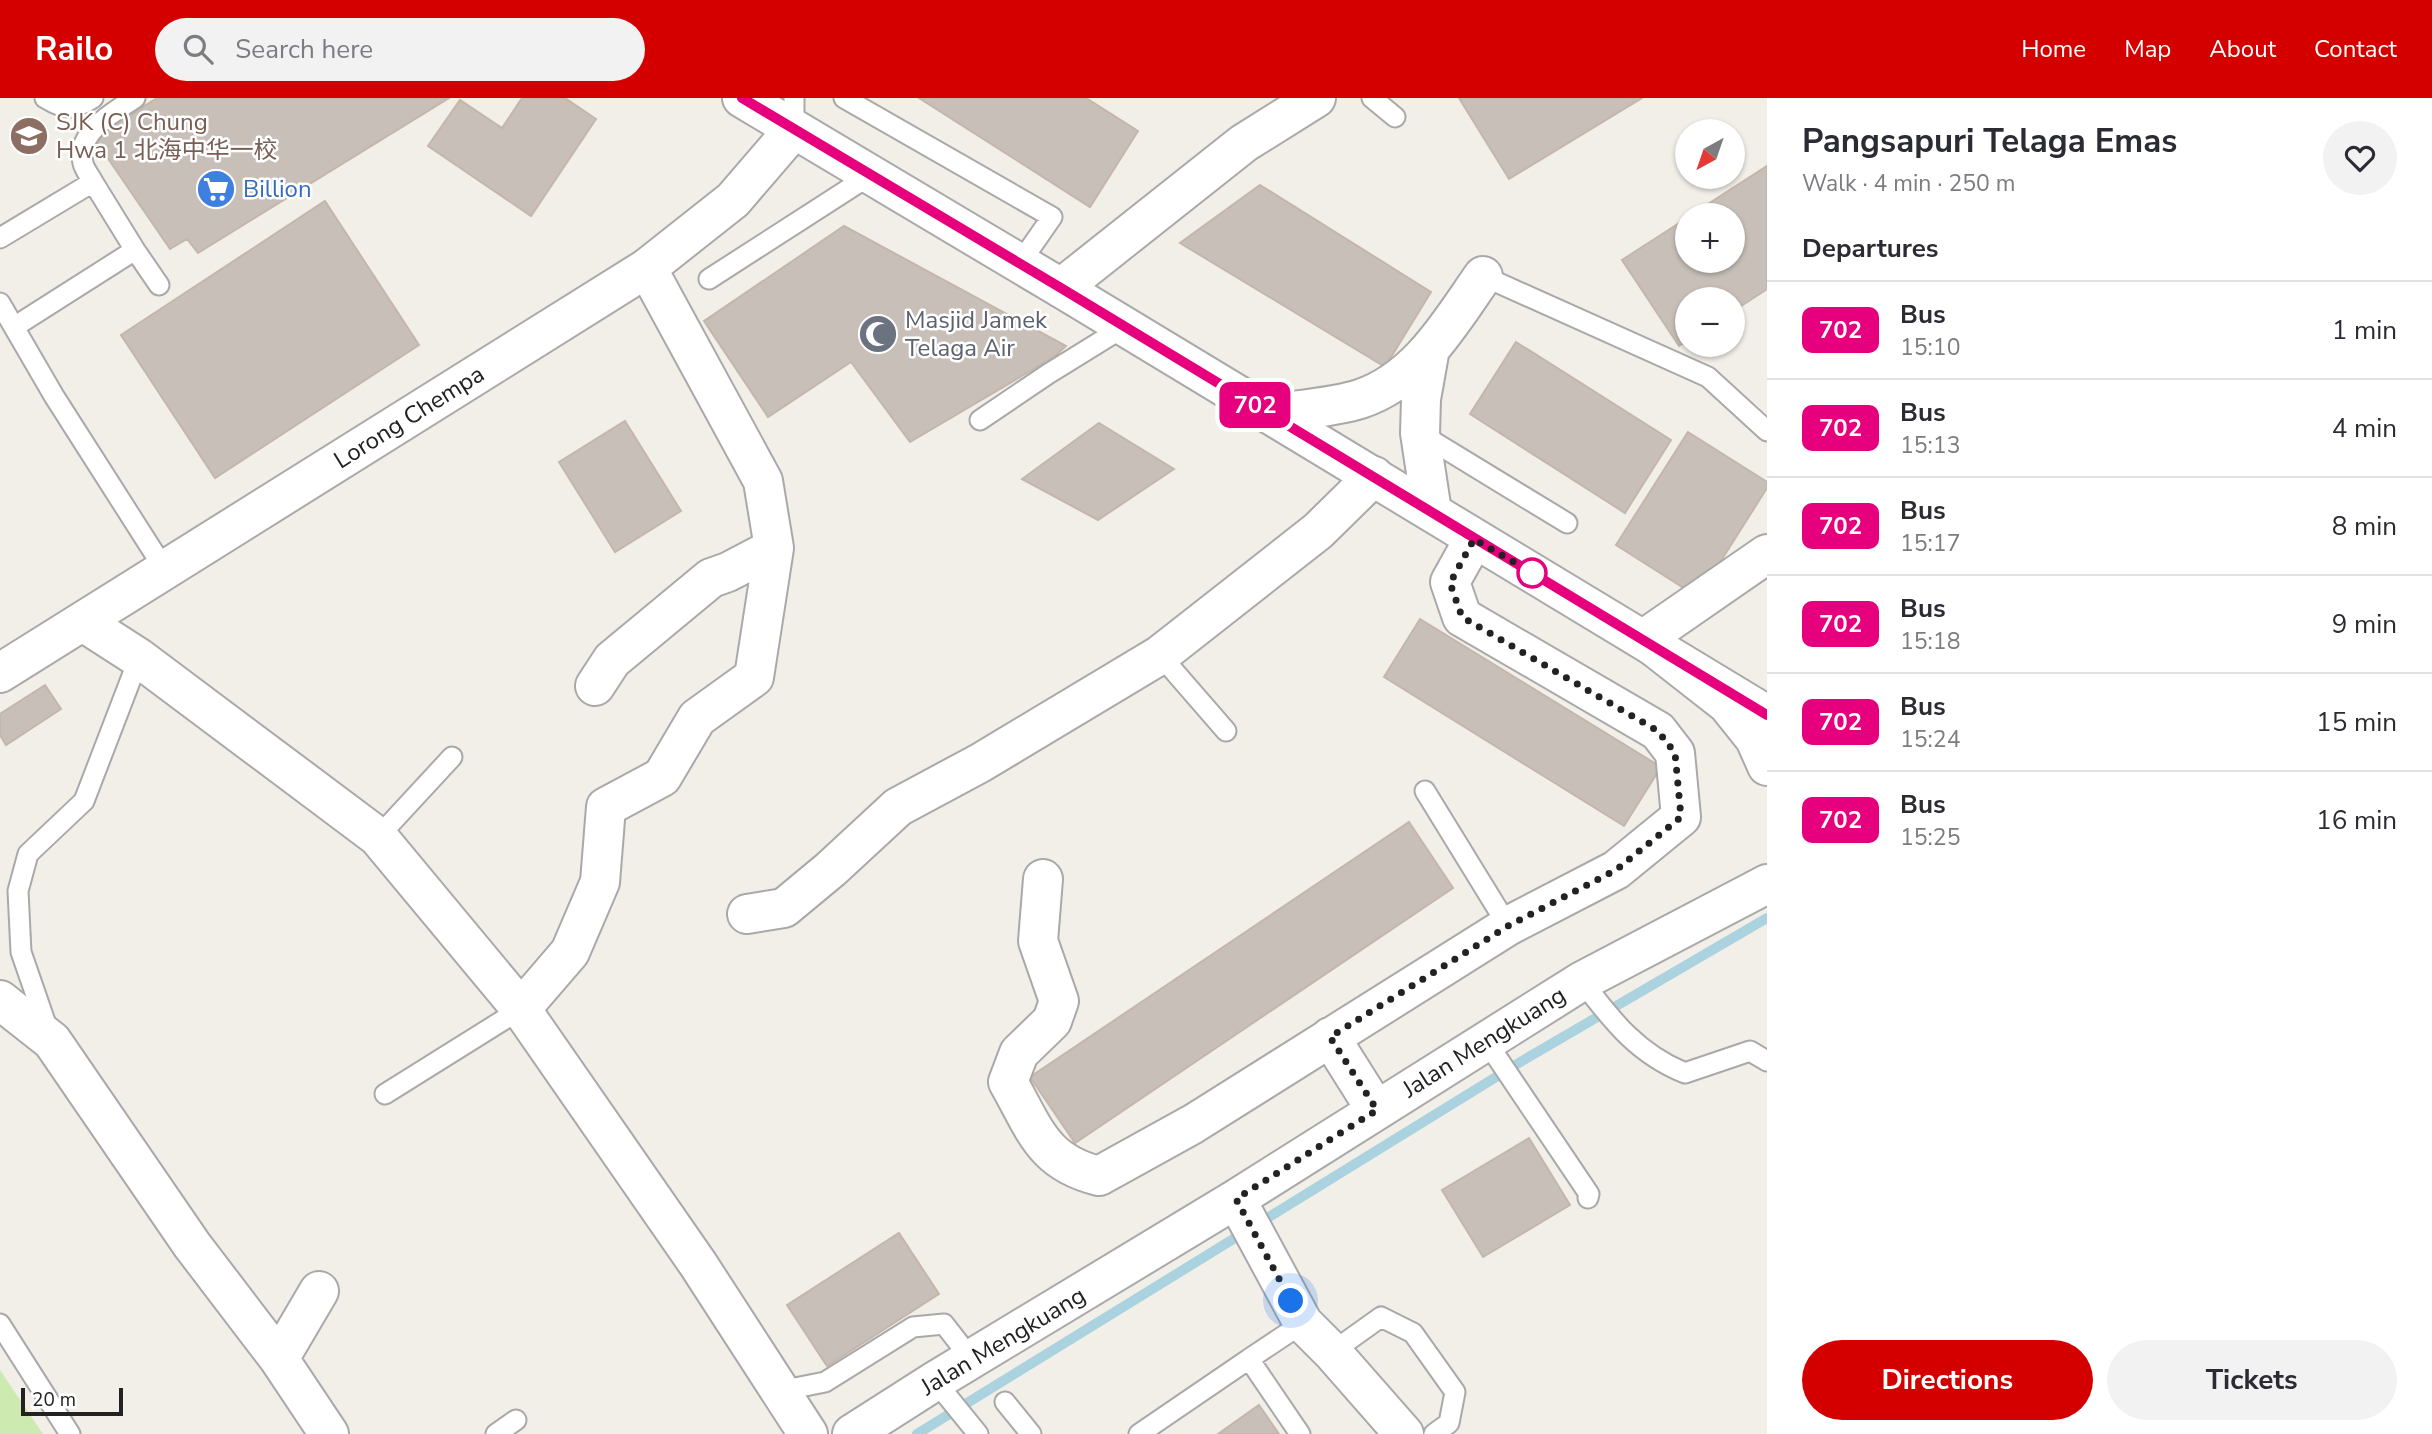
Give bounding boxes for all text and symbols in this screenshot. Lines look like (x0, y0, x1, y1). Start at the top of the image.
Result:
search box (155, 18, 645, 81)
text: Railo (35, 27, 113, 72)
icon: search (179, 30, 217, 68)
text: Search here (235, 32, 373, 67)
text: Home (2021, 33, 2086, 65)
text: Map (2124, 33, 2171, 65)
text: About (2209, 33, 2276, 65)
text: Contact (2314, 33, 2397, 65)
place label: SJK (C) Chung Hwa 1 北海中华一校 (56, 106, 278, 166)
school or university icon: SJK (C) Chung Hwa 1 北海中华一校 (8, 115, 50, 157)
north arrow (1675, 119, 1745, 189)
map controls (1675, 119, 1745, 357)
text: Pangsapuri Telaga Emas (1802, 119, 2177, 164)
button: heart (2323, 121, 2397, 195)
supermarket icon: Billion (195, 168, 237, 210)
text: Walk · 4 min · 250 m (1802, 168, 2015, 199)
place label: Billion (243, 173, 312, 205)
button: + (1675, 203, 1745, 273)
text: Departures (1802, 231, 1938, 266)
button: − (1675, 287, 1745, 357)
text: Bus (1900, 297, 1946, 332)
place label: Masjid Jamek Telaga Air (905, 304, 1048, 364)
mosque icon: Masjid Jamek Telaga Air (857, 313, 899, 355)
text: 1 min (2332, 313, 2397, 348)
text: 702 (1819, 314, 1862, 346)
text: 15:10 (1900, 332, 1960, 363)
street label: Lorong Chempa (328, 358, 490, 476)
line badge: 702 (1215, 382, 1295, 428)
text: 702 (1233, 389, 1277, 421)
text: Bus (1900, 395, 1946, 430)
text: 4 min (2332, 411, 2397, 446)
text: 702 (1819, 412, 1862, 444)
text: 15:13 (1900, 430, 1960, 461)
text: Bus (1900, 493, 1946, 528)
text: 8 min (2332, 509, 2397, 544)
text: 702 (1819, 510, 1862, 542)
text: 15:17 (1900, 528, 1960, 559)
unlabelled marker (1517, 558, 1547, 588)
text: Bus (1900, 591, 1946, 626)
text: 9 min (2332, 607, 2397, 642)
text: 702 (1819, 608, 1862, 640)
text: 15:18 (1900, 626, 1960, 657)
text: Bus (1900, 689, 1946, 724)
text: 15 min (2316, 705, 2397, 740)
text: 702 (1819, 706, 1862, 738)
text: 15:24 (1900, 724, 1960, 755)
text: Bus (1900, 787, 1946, 822)
text: 16 min (2316, 803, 2397, 838)
text: 702 (1819, 804, 1862, 836)
text: 15:25 (1900, 822, 1960, 853)
street label: Jalan Mengkuang (1395, 979, 1572, 1106)
street label: Jalan Mengkuang (914, 1279, 1091, 1403)
your location (1273, 1283, 1308, 1318)
button: Directions (1802, 1340, 2093, 1420)
button: Tickets (2107, 1340, 2397, 1420)
scale bar (21, 1385, 122, 1417)
text: 20 m (32, 1387, 76, 1413)

